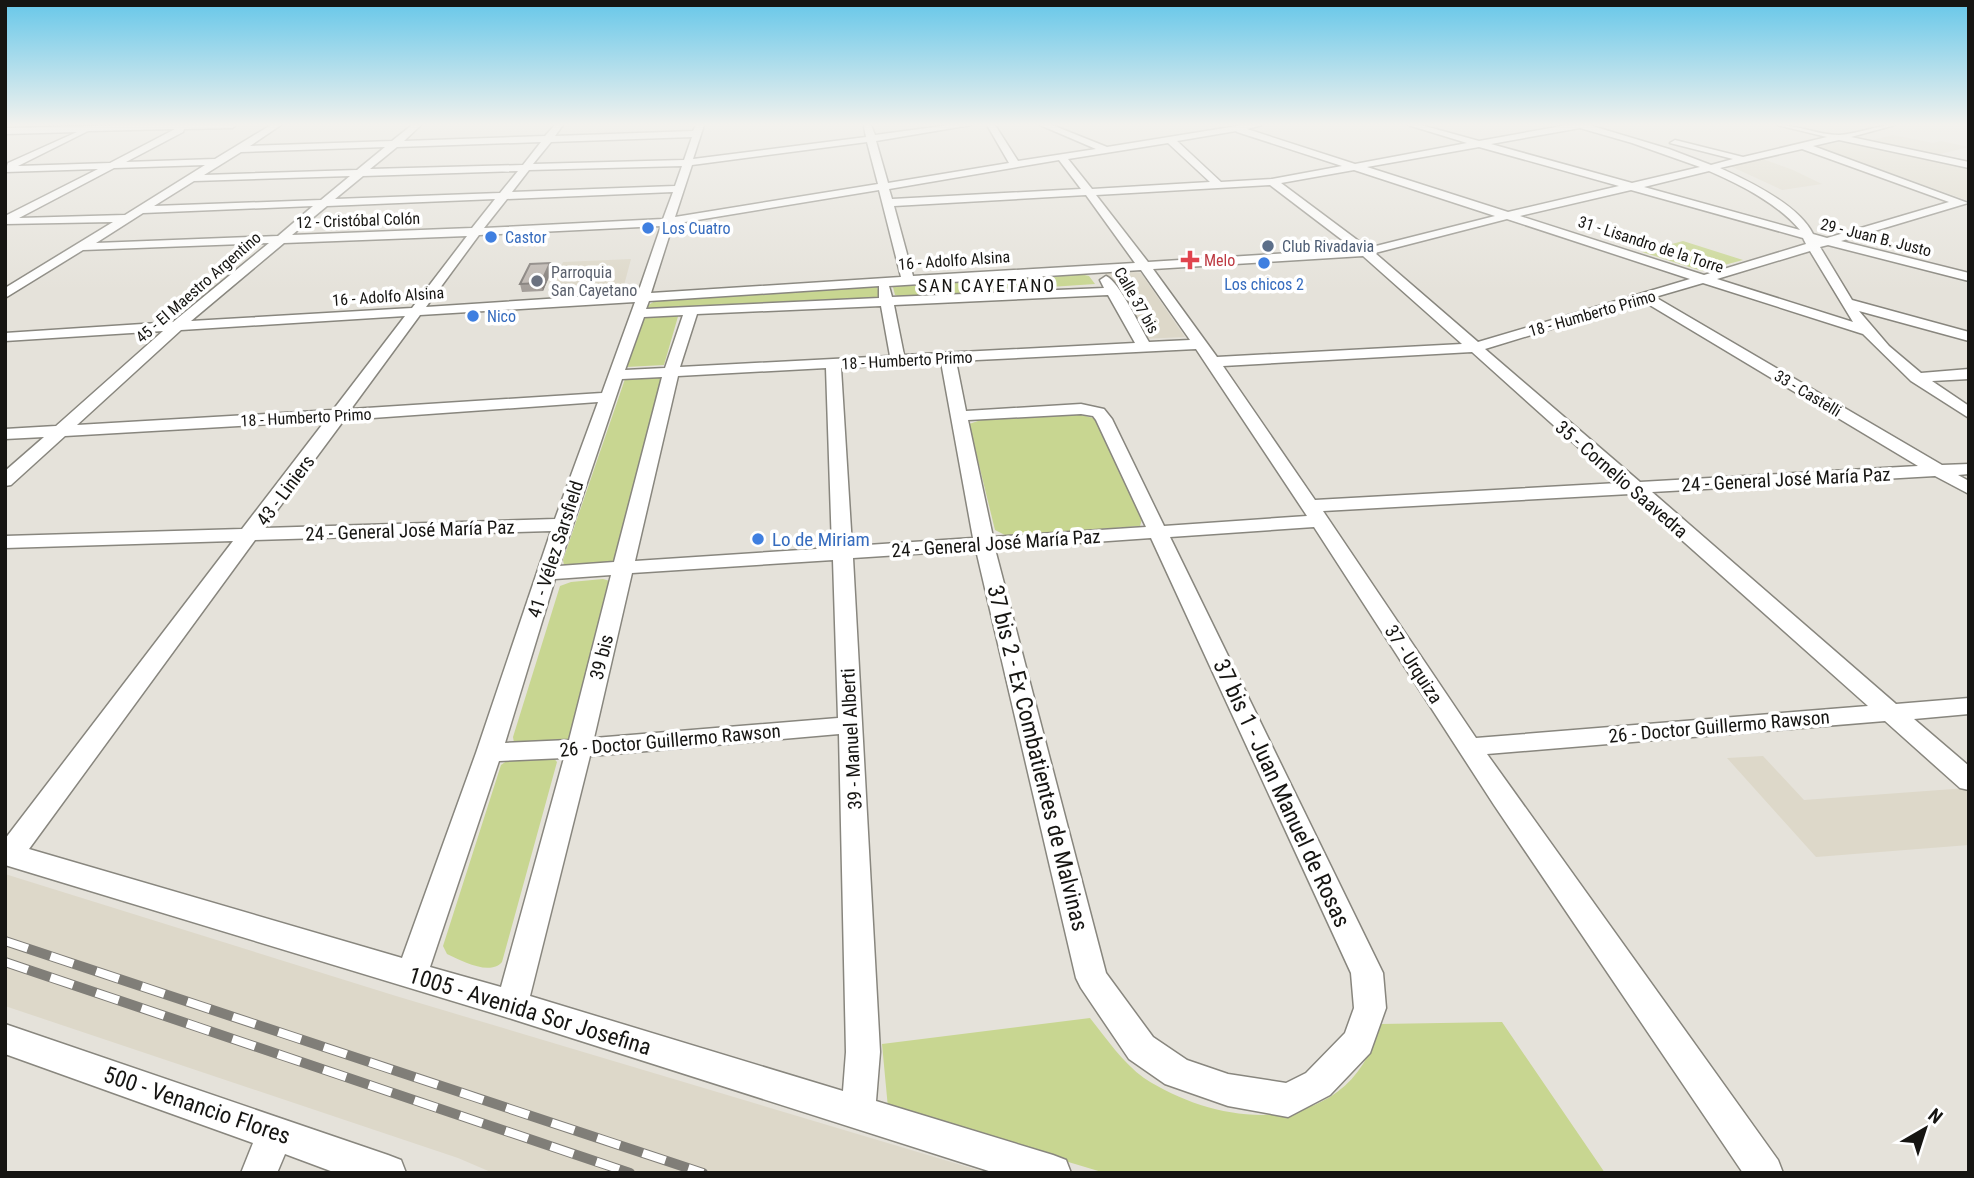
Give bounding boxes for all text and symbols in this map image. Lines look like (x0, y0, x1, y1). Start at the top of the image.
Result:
street label: 12 - Cristóbal Colón (296, 209, 420, 232)
street label: 31 - Lisandro de la Torre (1576, 212, 1726, 277)
street label: 29 - Juan B. Justo (1818, 215, 1933, 260)
place label: Los Cuatro (662, 219, 731, 238)
marker: Los Cuatro (640, 220, 656, 236)
street label: 45 - El Maestro Argentino (132, 228, 265, 347)
place label: Castor (505, 228, 547, 247)
marker: Castor (483, 229, 499, 245)
place label: Club Rivadavia (1282, 237, 1374, 256)
marker: Club Rivadavia (1260, 238, 1276, 254)
street label: 16 - Adolfo Alsina (897, 247, 1011, 274)
place label: Melo (1204, 251, 1235, 270)
marker: Melo (1182, 252, 1198, 268)
marker: Los chicos 2 (1256, 255, 1272, 271)
place label: Parroquia San Cayetano (551, 263, 637, 300)
street label: Calle 37 bis (1110, 264, 1163, 337)
marker: Parroquia San Cayetano (529, 273, 545, 289)
district label: SAN CAYETANO (918, 275, 1056, 296)
place label: Los chicos 2 (1224, 275, 1304, 294)
street label: 16 - Adolfo Alsina (331, 283, 445, 310)
street label: 18 - Humberto Primo (1526, 286, 1658, 341)
place label: Nico (487, 307, 516, 326)
marker: Nico (465, 308, 481, 324)
street label: 18 - Humberto Primo (841, 348, 973, 373)
street label: 33 - Castelli (1771, 366, 1845, 421)
street label: 18 - Humberto Primo (240, 405, 372, 430)
street label: 35 - Cornelio Saavedra (1551, 416, 1693, 543)
street label: 43 - Liniers (251, 450, 319, 530)
street label: 24 - General José María Paz (1681, 463, 1891, 496)
street label: 41 - Vélez Sarsfield (522, 478, 588, 621)
street label: 24 - General José María Paz (305, 515, 515, 546)
street label: 24 - General José María Paz (891, 525, 1101, 562)
place label: Lo de Miriam (772, 528, 870, 551)
marker: Lo de Miriam (750, 531, 766, 547)
street label: 37 bis 2 - Ex Combatientes de Malvinas (981, 582, 1094, 934)
street label: 37 - Urquiza (1380, 621, 1447, 708)
street label: 39 bis (585, 632, 618, 682)
street label: 37 bis 1 - Juan Manuel de Rosas (1207, 655, 1356, 932)
street label: 39 - Manuel Alberti (836, 668, 867, 810)
street label: 26 - Doctor Guillermo Rawson (1608, 705, 1831, 748)
street label: 26 - Doctor Guillermo Rawson (559, 719, 782, 762)
street label: 1005 - Avenida Sor Josefina (405, 962, 654, 1061)
street label: 500 - Venancio Flores (100, 1061, 294, 1150)
north arrow (1890, 1094, 1960, 1164)
text: N (1924, 1104, 1947, 1129)

